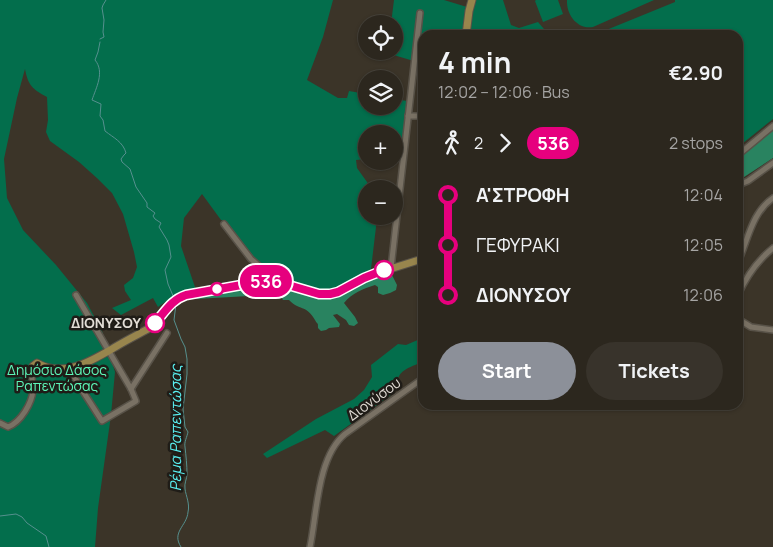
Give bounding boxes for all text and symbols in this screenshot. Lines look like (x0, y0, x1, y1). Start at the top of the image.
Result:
map controls (358, 15, 403, 225)
button: locate (358, 15, 403, 60)
text: 4 min (438, 43, 511, 81)
text: €2.90 (669, 60, 723, 86)
button: layers (358, 70, 403, 115)
text: 12:02 – 12:06 · Bus (438, 81, 570, 103)
button: + (358, 125, 403, 170)
icon: walk (438, 129, 466, 157)
icon: forward (491, 129, 519, 157)
text: 536 (537, 131, 569, 155)
text: 2 (474, 132, 483, 154)
text: 2 stops (669, 132, 723, 154)
button: − (358, 180, 403, 225)
text: Α'ΣΤΡΟΦΗ (476, 182, 570, 208)
text: 12:04 (684, 184, 723, 206)
text: ΓΕΦΥΡΑΚΙ (476, 232, 560, 258)
text: 12:05 (684, 234, 723, 256)
unlabelled marker (374, 260, 394, 280)
line badge: 536 (237, 265, 295, 297)
text: 536 (250, 269, 282, 293)
unlabelled marker (210, 282, 224, 296)
text: ΔΙΟΝΥΣΟΥ (476, 282, 571, 308)
text: 12:06 (683, 284, 723, 306)
place label: ΔΙΟΝΥΣΟΥ (71, 313, 141, 332)
marker: ΔΙΟΝΥΣΟΥ (145, 313, 165, 333)
button: Start (438, 342, 576, 400)
button: Tickets (586, 342, 723, 400)
park label: Δημόσιο Δάσος Ραπεντώσας (7, 360, 107, 395)
water label: Ρέμα Ραπεντώσας (165, 363, 186, 491)
street label: Διονύσου (343, 373, 404, 424)

